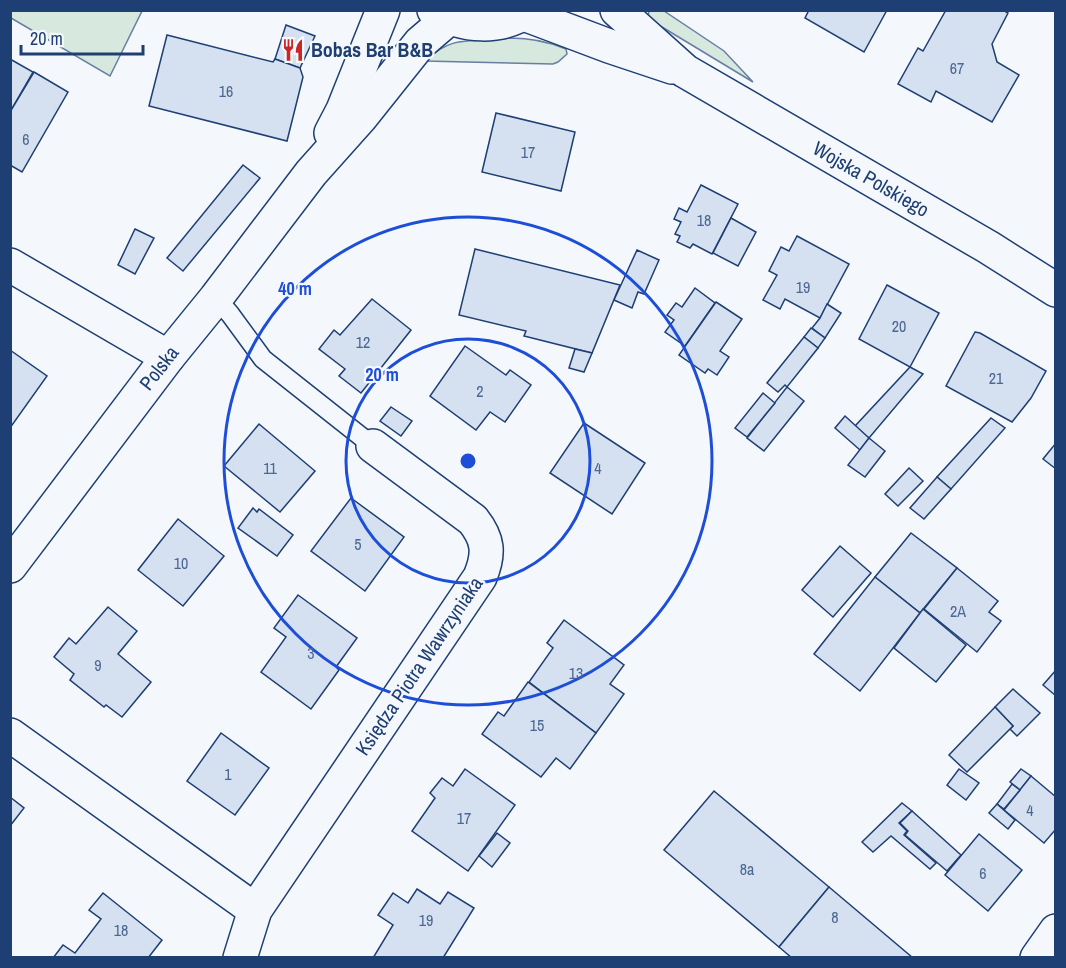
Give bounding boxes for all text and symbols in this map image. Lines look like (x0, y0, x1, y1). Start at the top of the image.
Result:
scale bar (21, 18, 142, 56)
text: 20 m (30, 26, 63, 51)
place label: Bobas Bar B&B (311, 36, 433, 63)
restaurant icon: Bobas Bar B&B (280, 37, 306, 63)
house number: 67 (950, 57, 964, 79)
house number: 16 (219, 80, 233, 102)
house number: 6 (22, 128, 30, 150)
street label: Wojska Polskiego (808, 134, 934, 223)
house number: 17 (521, 141, 535, 163)
house number: 18 (697, 209, 711, 231)
text: 40 m (278, 276, 312, 301)
house number: 19 (796, 276, 810, 298)
house number: 20 (892, 315, 906, 337)
house number: 12 (356, 331, 370, 353)
street label: Polska (133, 340, 184, 395)
text: 20 m (365, 362, 399, 387)
house number: 21 (989, 367, 1004, 389)
house number: 2 (476, 380, 484, 402)
centre of rings (458, 451, 478, 471)
house number: 11 (263, 457, 278, 479)
house number: 4 (594, 457, 602, 479)
house number: 5 (354, 533, 362, 555)
house number: 10 (174, 552, 188, 574)
street label: Księdza Piotra Wawrzyniaka (349, 571, 488, 760)
house number: 2A (950, 600, 966, 622)
house number: 3 (307, 642, 315, 664)
house number: 9 (94, 654, 102, 676)
house number: 13 (569, 662, 583, 684)
house number: 15 (530, 714, 544, 736)
house number: 1 (224, 763, 232, 785)
house number: 4 (1026, 799, 1034, 821)
house number: 17 (457, 807, 471, 829)
house number: 8a (740, 858, 755, 880)
house number: 6 (979, 862, 987, 884)
house number: 8 (831, 906, 839, 928)
house number: 19 (419, 909, 433, 931)
house number: 18 (114, 919, 128, 941)

